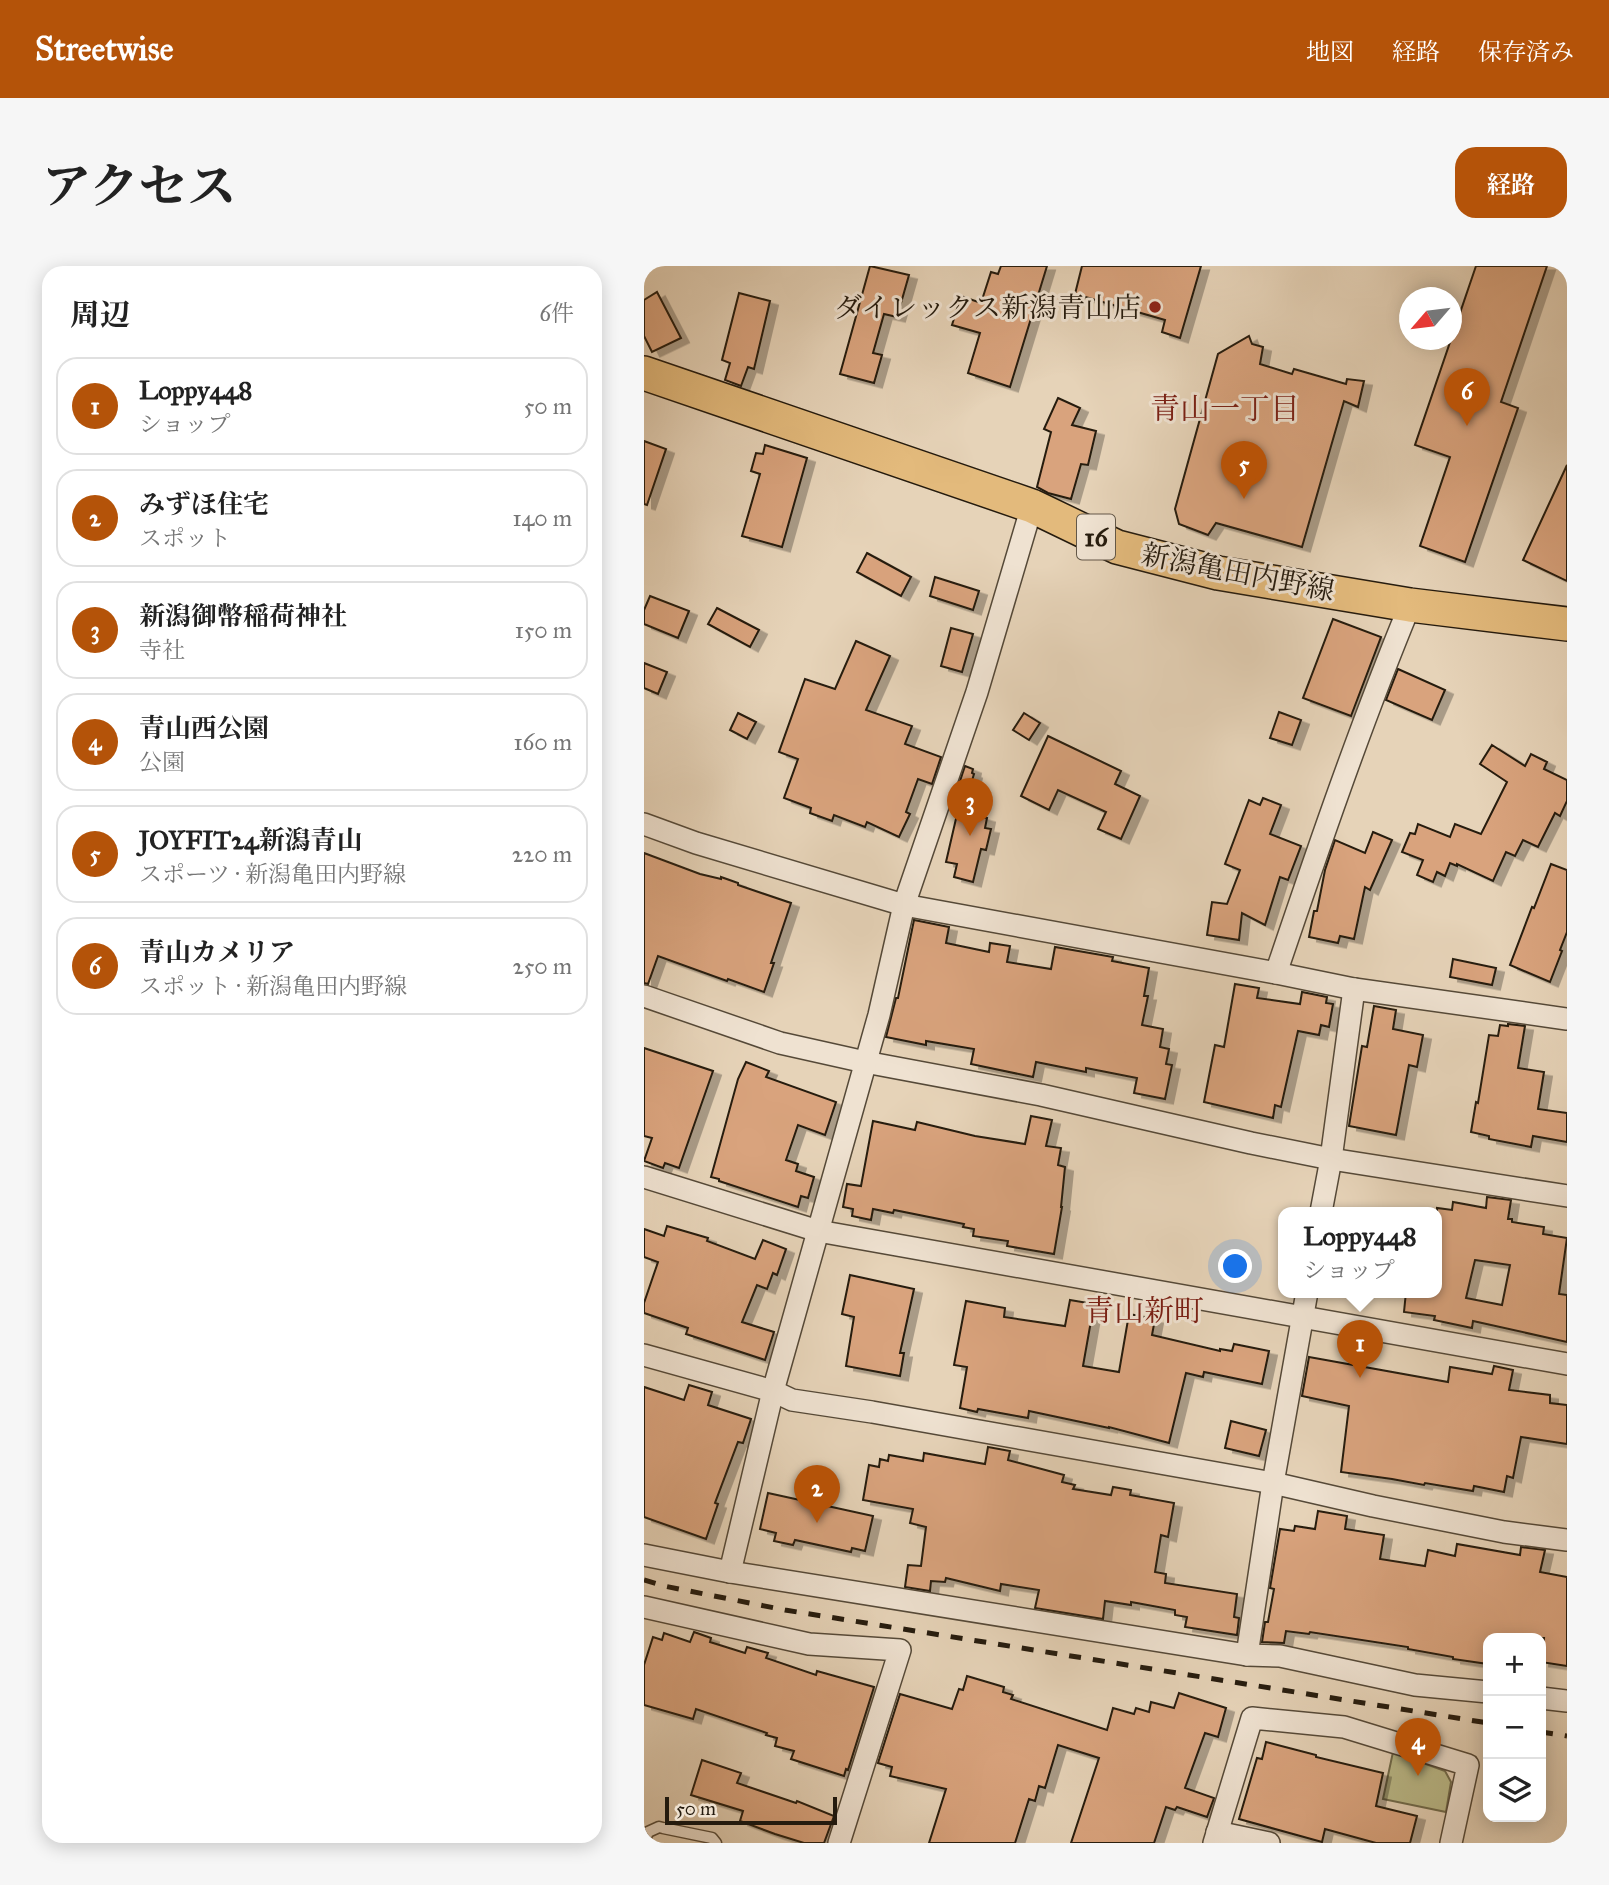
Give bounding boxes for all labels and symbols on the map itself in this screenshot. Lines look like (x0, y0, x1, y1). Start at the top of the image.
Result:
north arrow (1399, 287, 1462, 350)
place label: ダイレックス新潟青山店 (834, 290, 1141, 325)
marker: ダイレックス新潟青山店 (1147, 299, 1163, 315)
pin: 6 (1444, 368, 1490, 426)
district label: 青山一丁目 (1150, 391, 1300, 427)
pin: 5 (1221, 441, 1267, 499)
road number: 16 (1077, 514, 1115, 560)
street label: 新潟亀田内野線 (1138, 537, 1337, 608)
pin: 3 (947, 778, 993, 836)
your location (1218, 1249, 1252, 1283)
district label: 青山新町 (1084, 1293, 1204, 1329)
pin: 1 (1337, 1320, 1383, 1378)
pin: 2 (794, 1465, 840, 1523)
pin: 4 (1395, 1718, 1441, 1776)
scale bar (665, 1794, 836, 1826)

